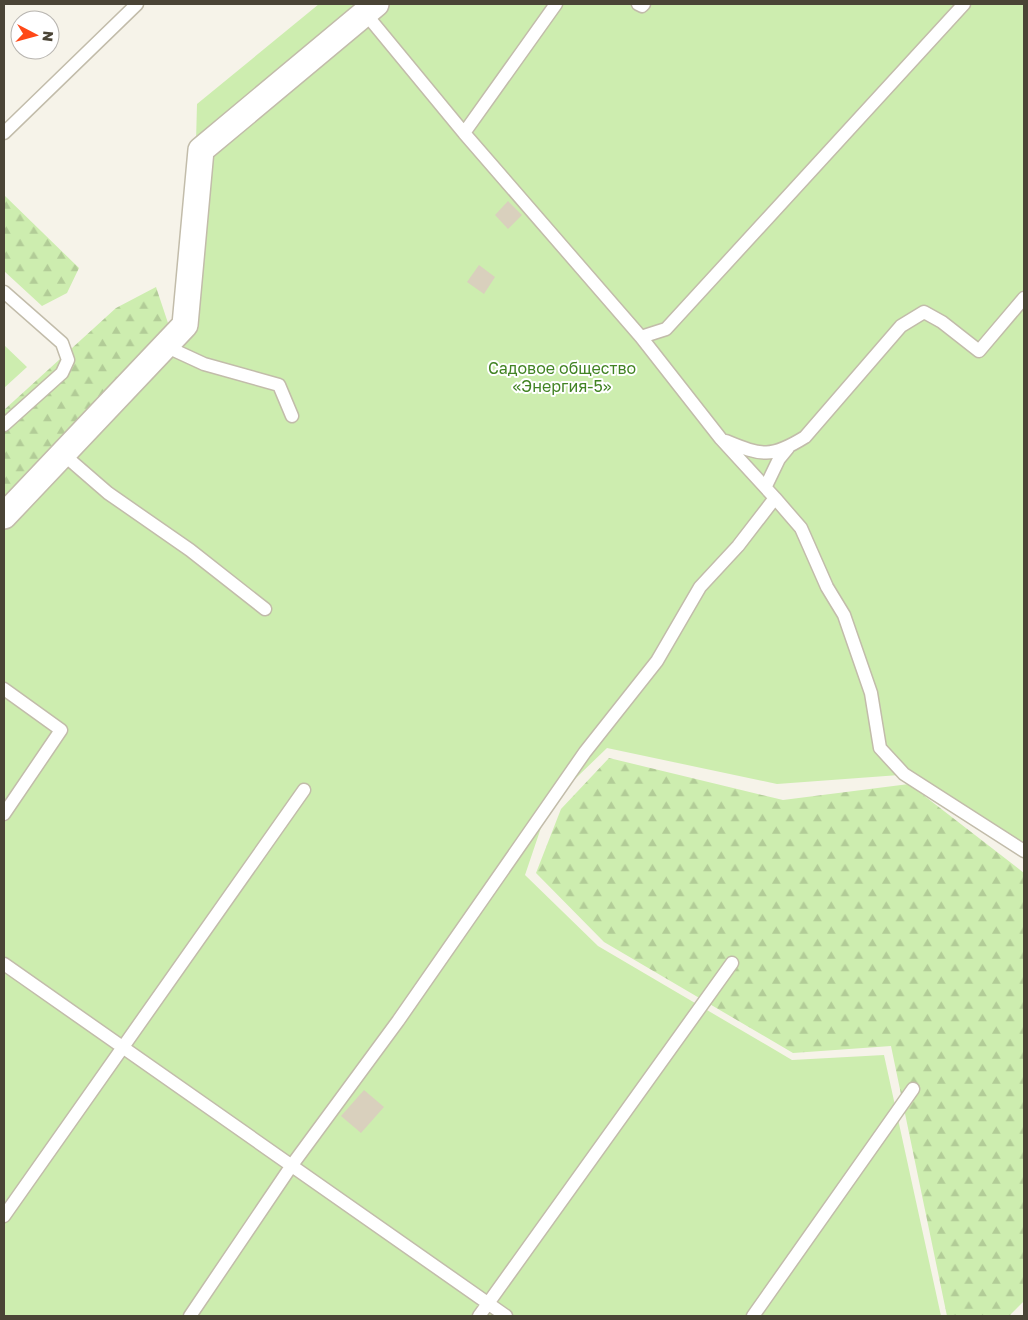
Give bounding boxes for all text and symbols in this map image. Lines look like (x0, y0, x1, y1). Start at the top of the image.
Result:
north arrow (10, 10, 60, 60)
text: N (39, 30, 57, 43)
park label: Садовое общество «Энергия-5» (488, 358, 636, 396)

